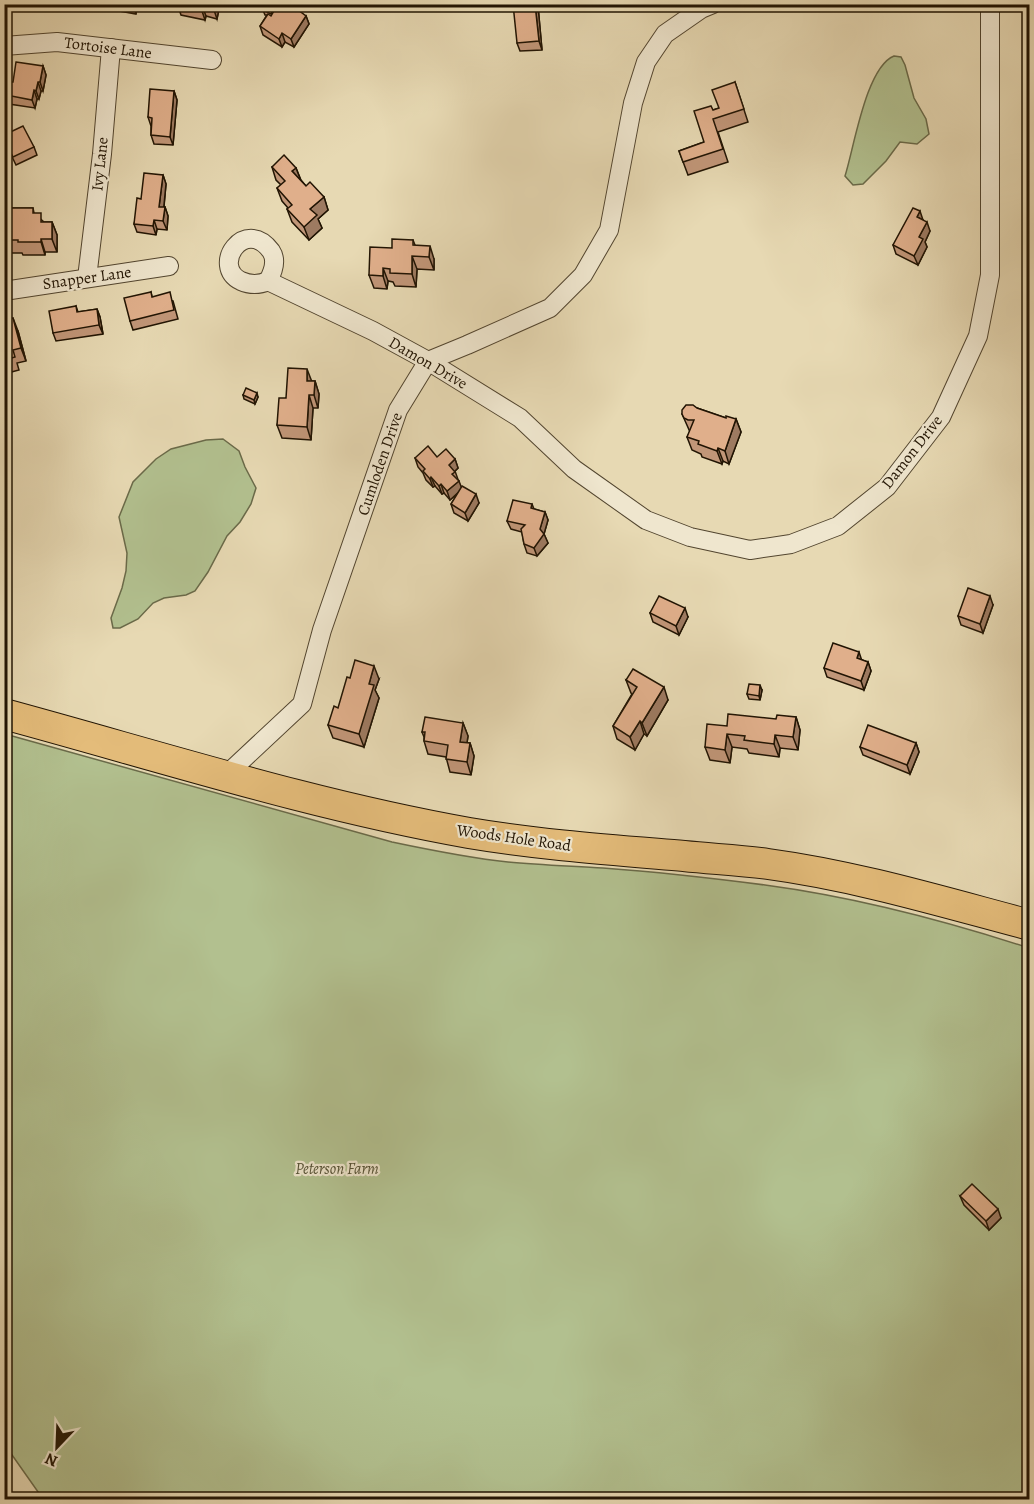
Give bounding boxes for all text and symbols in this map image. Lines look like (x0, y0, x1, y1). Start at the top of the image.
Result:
street label: Tortoise Lane (63, 32, 153, 64)
street label: Ivy Lane (86, 136, 114, 192)
street label: Snapper Lane (41, 261, 133, 295)
street label: Damon Drive (384, 332, 472, 394)
street label: Cumloden Drive (352, 410, 408, 518)
street label: Damon Drive (876, 411, 948, 493)
street label: Woods Hole Road (454, 819, 573, 857)
park label: Peterson Farm (295, 1158, 379, 1180)
north arrow (27, 1417, 87, 1477)
text: N (42, 1447, 61, 1472)

